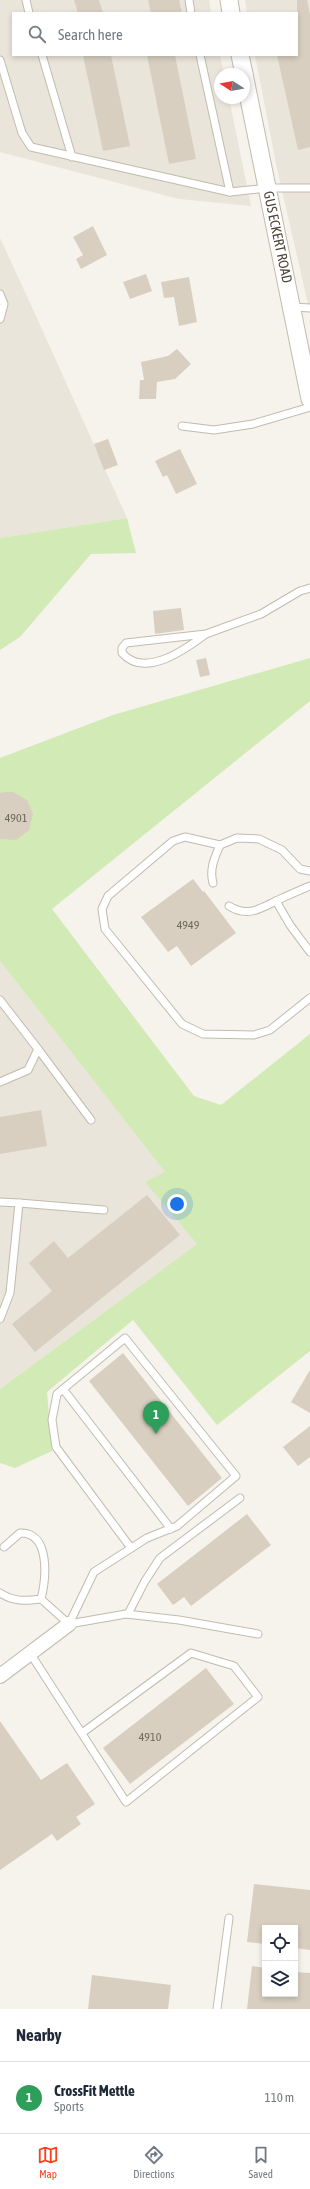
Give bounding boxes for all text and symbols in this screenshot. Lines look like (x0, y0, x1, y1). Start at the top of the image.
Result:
search box (12, 12, 298, 56)
icon: search (26, 23, 48, 45)
text: Search here (58, 26, 123, 43)
north arrow (214, 68, 250, 104)
street label: GUS ECKERT ROAD (260, 190, 296, 284)
house number: 4901 (5, 811, 28, 825)
house number: 4949 (177, 918, 200, 932)
your location (167, 1194, 187, 1214)
pin: 1 (143, 1401, 169, 1434)
house number: 4910 (139, 1730, 162, 1744)
map controls (262, 1925, 298, 1997)
button: locate (262, 1925, 298, 1961)
button: layers (262, 1961, 298, 1997)
text: Nearby (16, 2025, 62, 2045)
text: CrossFit Mettle (54, 2082, 135, 2099)
text: 1 (26, 2090, 32, 2105)
text: 110 m (265, 2090, 294, 2105)
text: Sports (54, 2099, 84, 2114)
tab: Map (37, 2144, 59, 2180)
tab: Directions (133, 2144, 174, 2180)
tab: Saved (249, 2144, 273, 2180)

